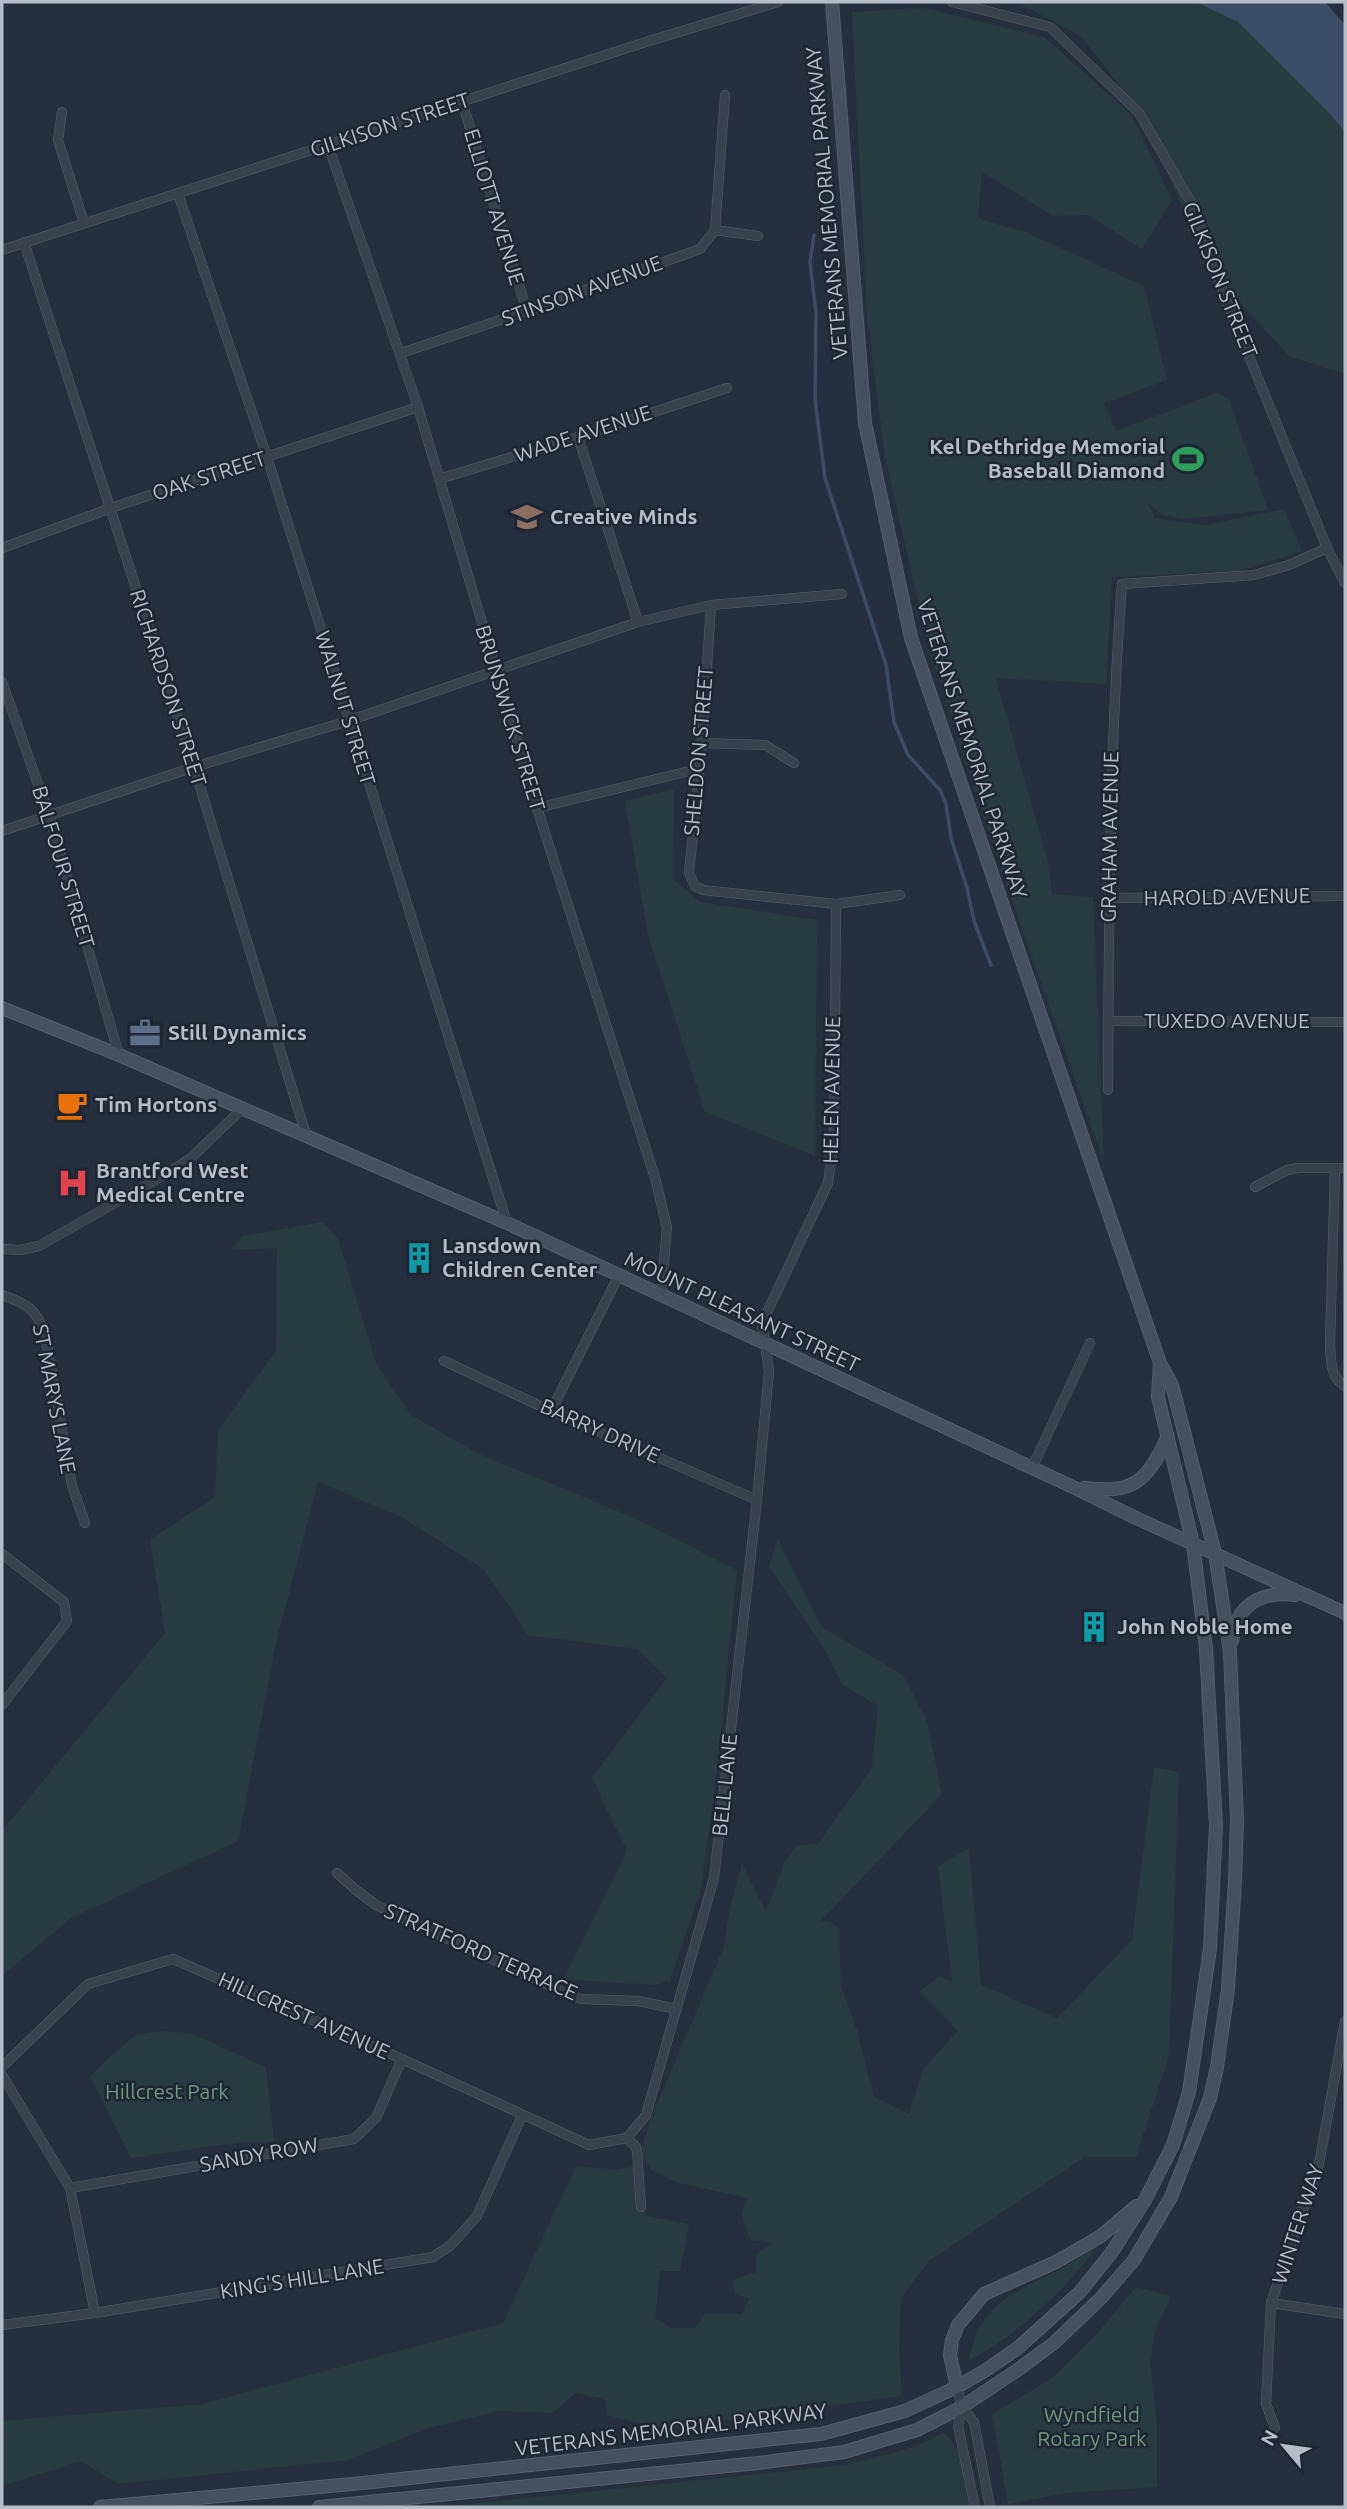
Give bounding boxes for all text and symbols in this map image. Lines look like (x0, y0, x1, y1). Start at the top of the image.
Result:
street label: VETERANS MEMORIAL PARKWAY (800, 46, 852, 360)
street label: GILKISON STREET (307, 87, 473, 161)
street label: ELLIOTT AVENUE (460, 126, 530, 288)
street label: GILKISON STREET (1179, 198, 1263, 361)
street label: STINSON AVENUE (498, 250, 665, 330)
street label: WADE AVENUE (511, 400, 654, 467)
place label: Kel Dethridge Memorial Baseball Diamond (929, 434, 1165, 482)
sports icon: Kel Dethridge Memorial Baseball Diamond (1171, 442, 1205, 476)
street label: OAK STREET (149, 445, 269, 505)
school or university icon: Creative Minds (510, 500, 544, 534)
place label: Creative Minds (550, 504, 697, 528)
street label: RICHARDSON STREET (126, 586, 212, 789)
street label: VETERANS MEMORIAL PARKWAY (913, 596, 1033, 902)
street label: BRUNSWICK STREET (471, 622, 551, 814)
street label: WALNUT STREET (311, 628, 381, 788)
street label: SHELDON STREET (679, 665, 717, 837)
street label: GRAHAM AVENUE (1096, 751, 1122, 923)
street label: BALFOUR STREET (28, 783, 100, 951)
street label: HAROLD AVENUE (1143, 883, 1311, 909)
street label: TUXEDO AVENUE (1144, 1008, 1310, 1032)
office icon: Still Dynamics (128, 1016, 162, 1050)
street label: HELEN AVENUE (818, 1016, 844, 1164)
place label: Still Dynamics (168, 1020, 307, 1044)
cafe icon: Tim Hortons (55, 1088, 89, 1122)
place label: Tim Hortons (95, 1092, 217, 1116)
place label: Brantford West Medical Centre (96, 1158, 249, 1206)
hospital icon: Brantford West Medical Centre (56, 1166, 90, 1200)
place label: Lansdown Children Center (442, 1233, 598, 1281)
building icon: Lansdown Children Center (402, 1241, 436, 1275)
street label: MOUNT PLEASANT STREET (621, 1246, 864, 1376)
street label: ST MARYS LANE (29, 1322, 81, 1476)
street label: BARRY DRIVE (537, 1393, 664, 1467)
building icon: John Noble Home (1077, 1610, 1111, 1644)
place label: John Noble Home (1117, 1614, 1293, 1638)
street label: BELL LANE (707, 1732, 741, 1837)
street label: STRATFORD TERRACE (381, 1898, 582, 2005)
street label: HILLCREST AVENUE (215, 1967, 394, 2064)
park label: Hillcrest Park (105, 2079, 229, 2103)
street label: SANDY ROW (198, 2132, 320, 2176)
street label: WINTER WAY (1266, 2161, 1328, 2287)
street label: KING'S HILL LANE (218, 2253, 386, 2303)
street label: VETERANS MEMORIAL PARKWAY (514, 2398, 828, 2460)
park label: Wyndfield Rotary Park (1037, 2402, 1147, 2450)
north arrow (1249, 2411, 1319, 2481)
text: N (1256, 2426, 1282, 2449)

